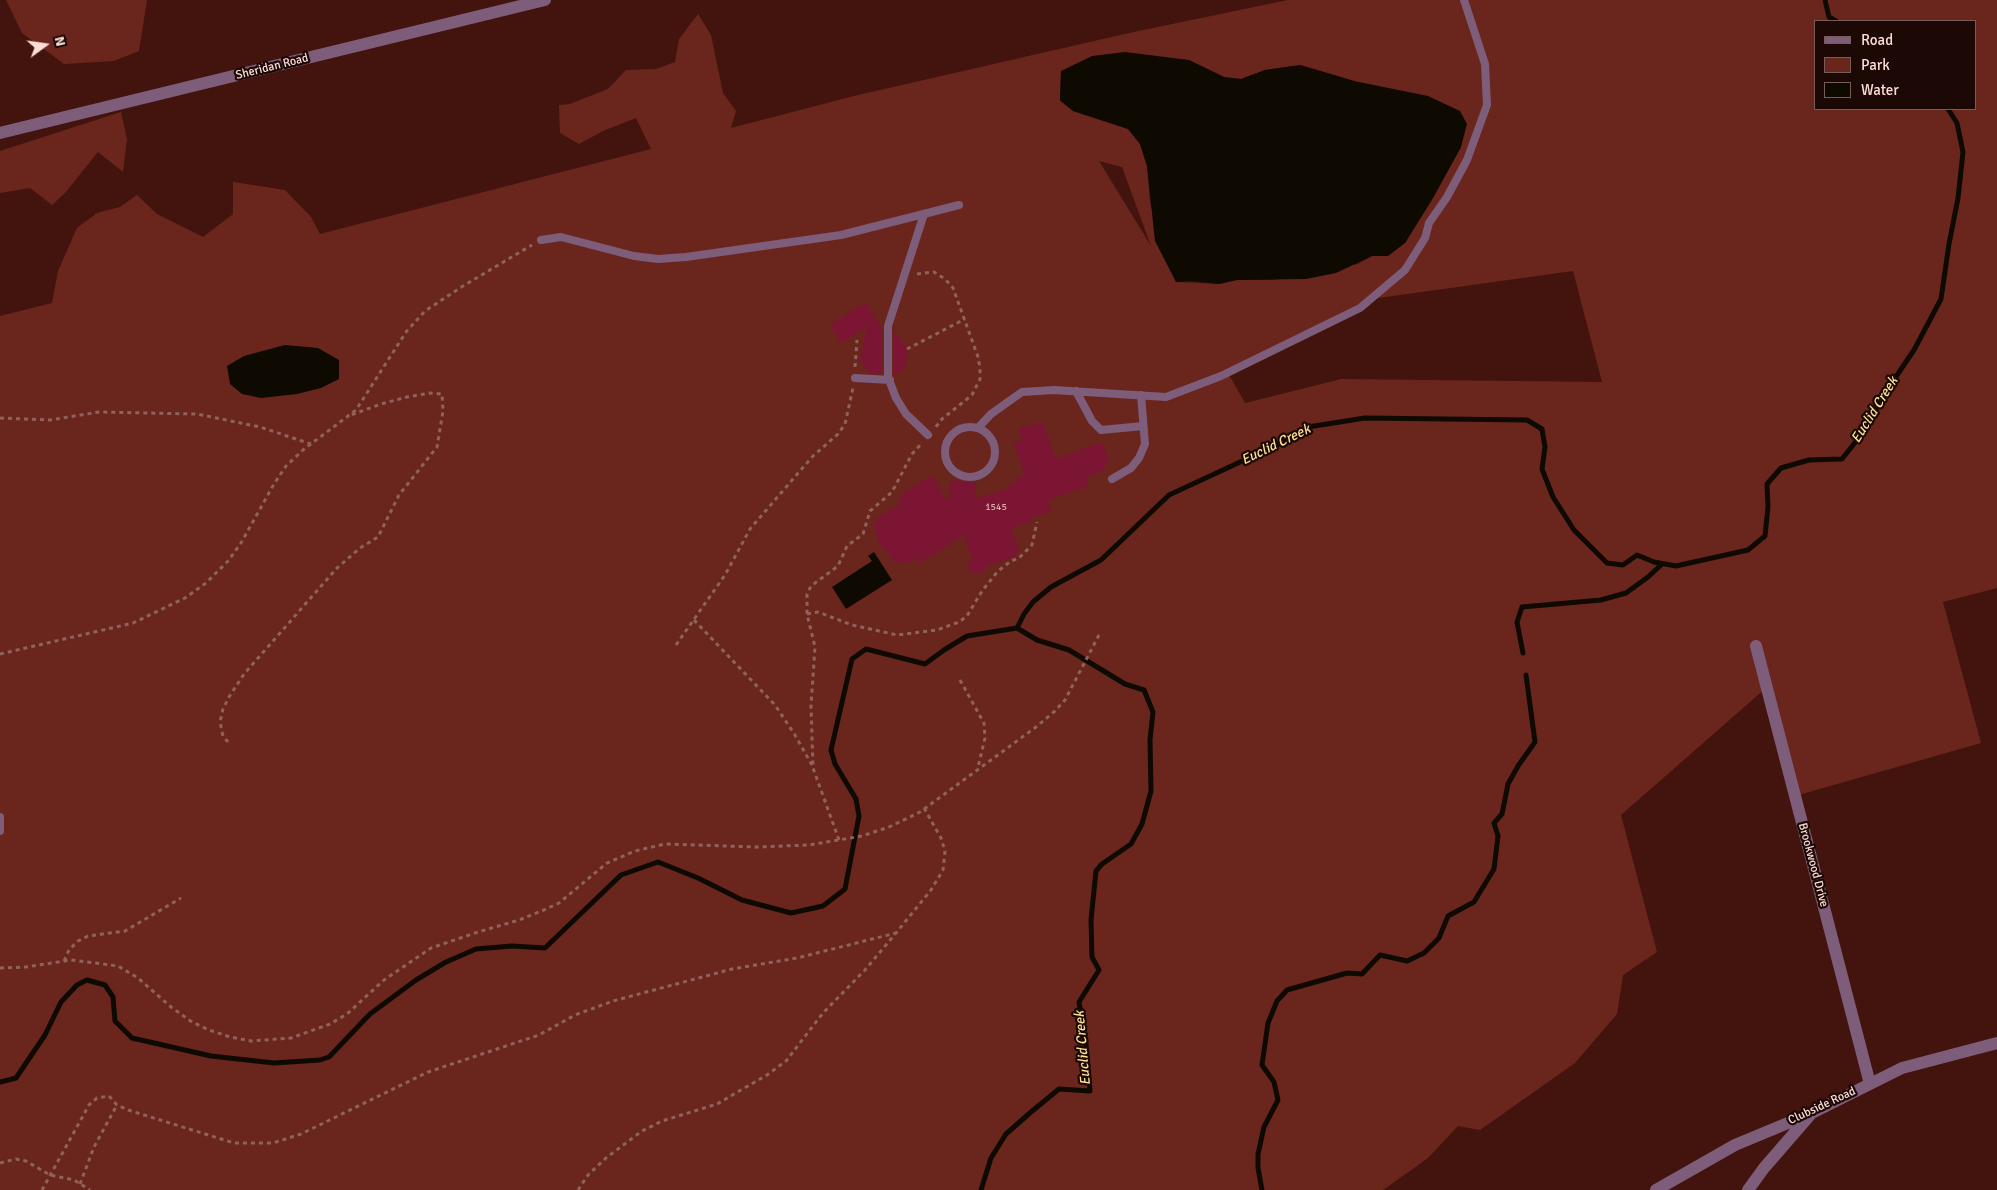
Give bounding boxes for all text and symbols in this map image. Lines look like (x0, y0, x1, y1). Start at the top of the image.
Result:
north arrow (20, 20, 70, 70)
legend (1814, 20, 1977, 110)
text: Road (1861, 31, 1893, 49)
text: N (51, 34, 69, 48)
street label: Sheridan Road (234, 51, 310, 83)
text: Park (1861, 56, 1890, 74)
text: Water (1861, 81, 1899, 99)
water label: Euclid Creek (1848, 374, 1902, 446)
water label: Euclid Creek (1239, 421, 1313, 469)
house number: 1545 (985, 501, 1007, 513)
street label: Brookwood Drive (1795, 821, 1831, 909)
water label: Euclid Creek (1071, 1010, 1095, 1086)
street label: Clubside Road (1786, 1084, 1858, 1128)

